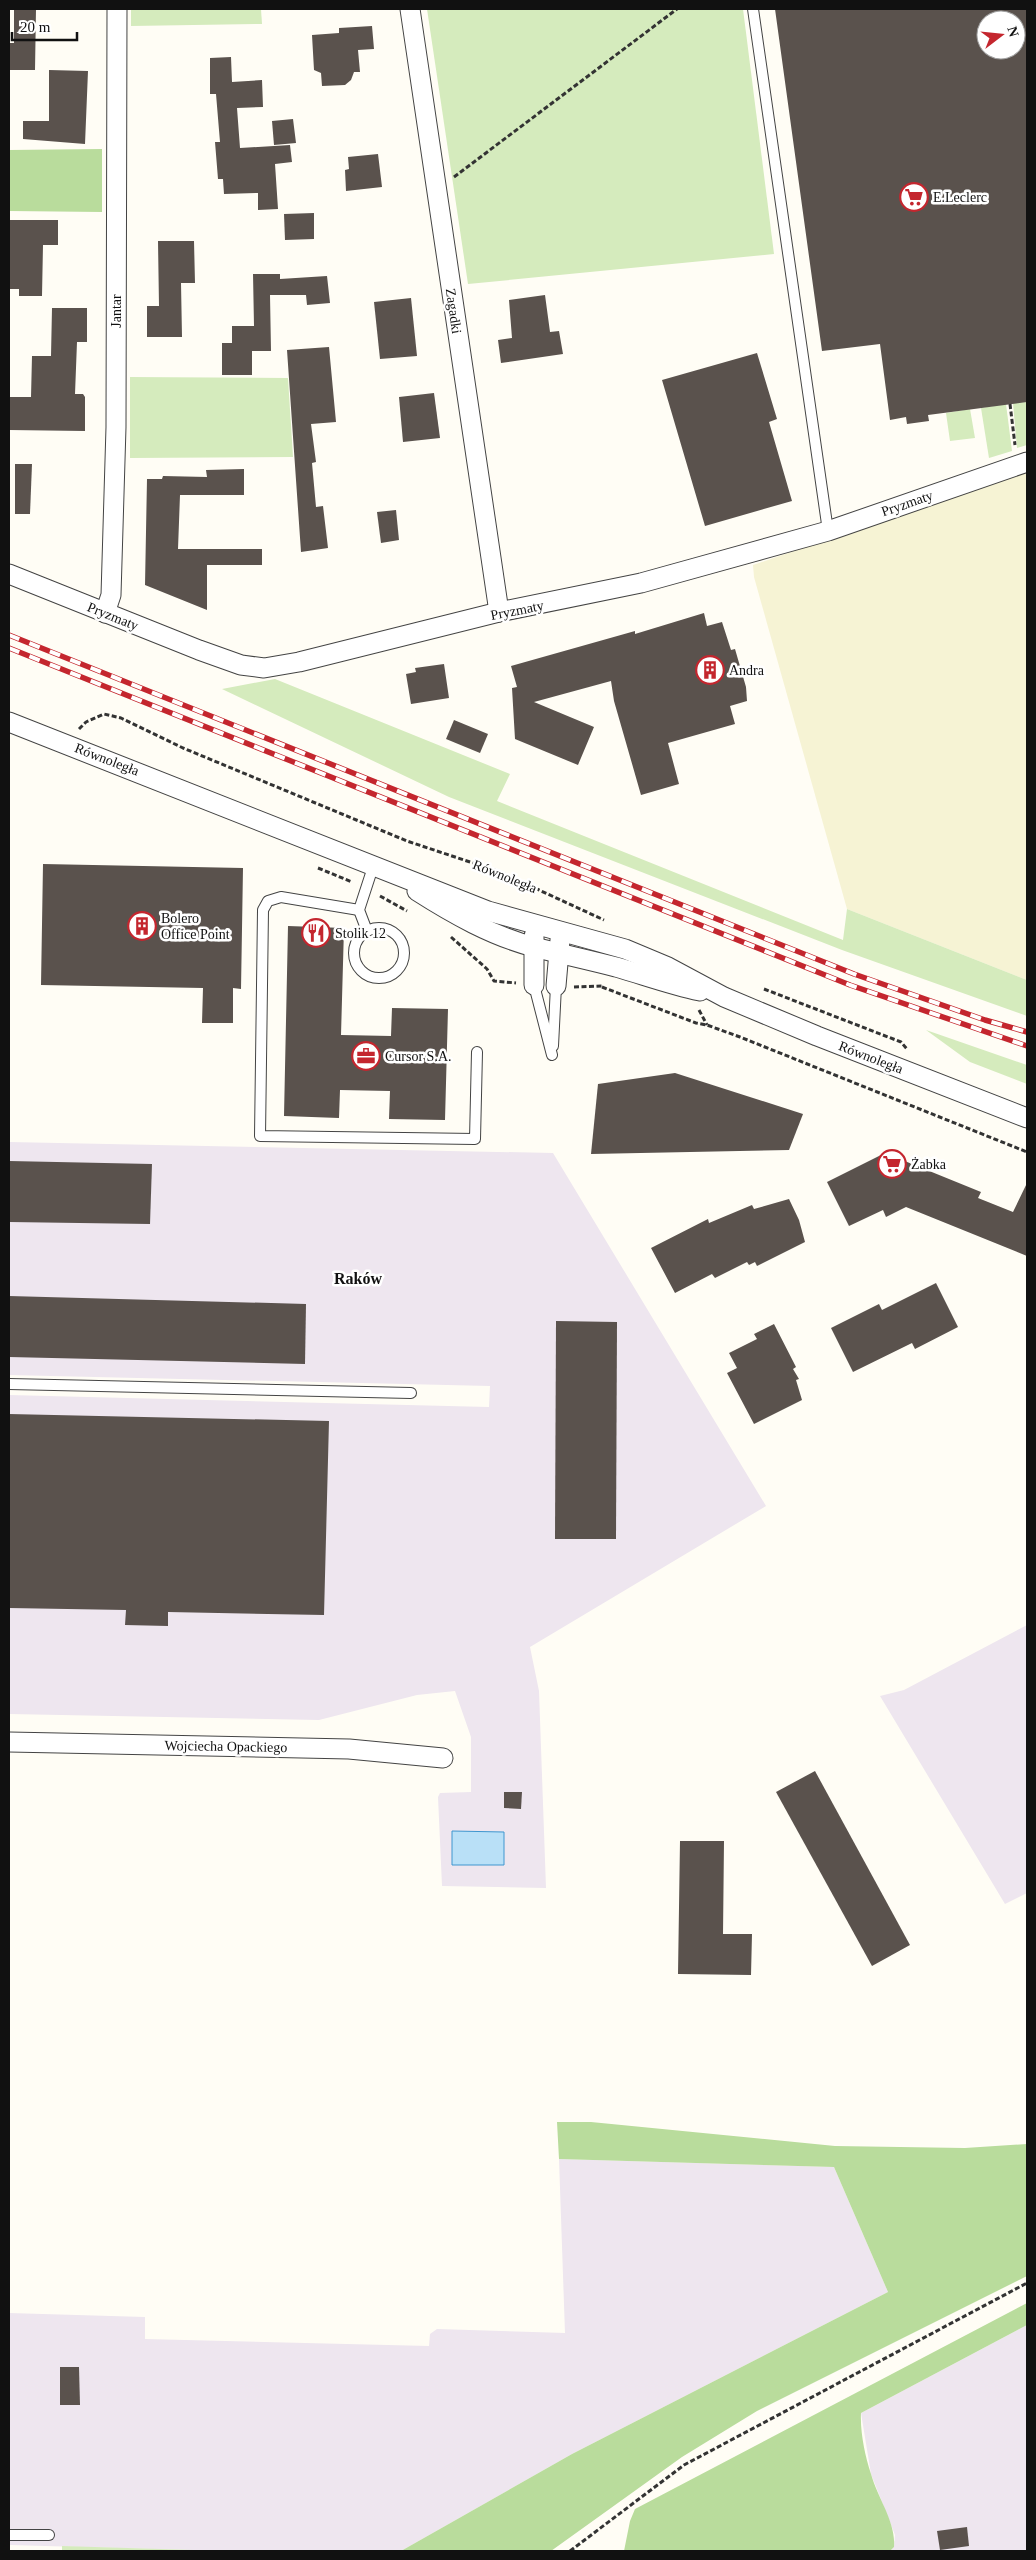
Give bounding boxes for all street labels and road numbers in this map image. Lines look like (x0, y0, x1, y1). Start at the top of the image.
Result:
street label: Zagadki (443, 287, 464, 335)
street label: Jantar (109, 294, 124, 328)
street label: Pryzmaty (879, 488, 935, 519)
street label: Pryzmaty (489, 598, 545, 623)
street label: Pryzmaty (85, 599, 140, 633)
street label: Równoległa (73, 740, 142, 779)
street label: Równoległa (471, 857, 540, 896)
street label: Równoległa (837, 1038, 906, 1077)
street label: Wojciecha Opackiego (164, 1738, 288, 1755)

